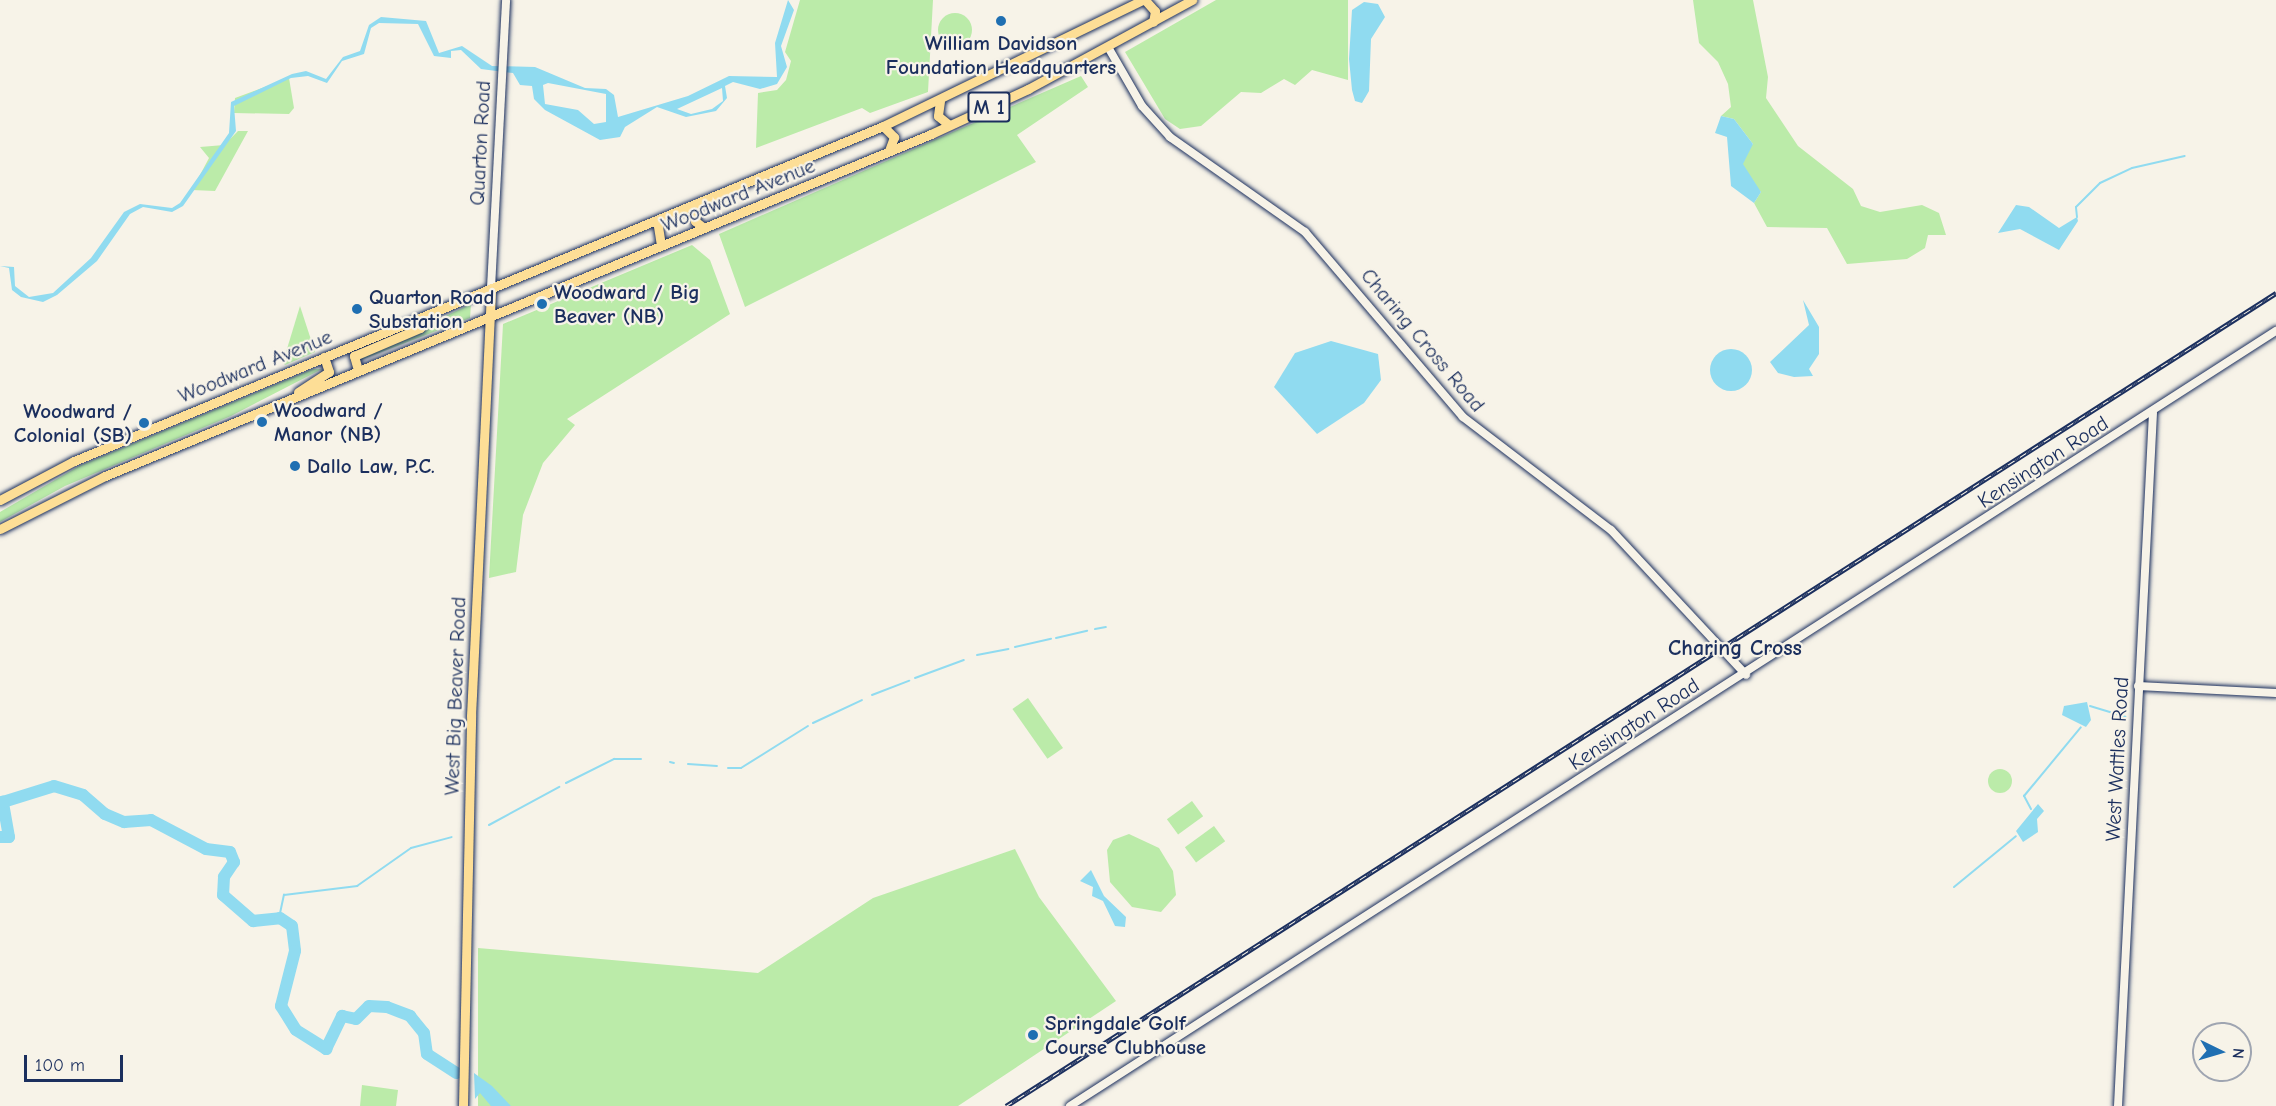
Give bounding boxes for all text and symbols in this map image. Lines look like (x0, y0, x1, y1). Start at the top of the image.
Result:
marker: William Davidson Foundation Headquarters (994, 14, 1008, 28)
place label: William Davidson Foundation Headquarters (886, 30, 1116, 80)
street label: Quarton Road (464, 80, 496, 206)
road number: M 1 (966, 90, 1012, 124)
street label: Woodward Avenue (657, 153, 819, 237)
street label: Charing Cross Road (1356, 263, 1490, 417)
place label: Woodward / Big Beaver (NB) (554, 279, 700, 329)
place label: Quarton Road Substation (369, 284, 494, 334)
marker: Woodward / Big Beaver (NB) (535, 297, 549, 311)
marker: Quarton Road Substation (350, 302, 364, 316)
street label: Woodward Avenue (174, 324, 336, 408)
place label: Woodward / Manor (NB) (274, 397, 383, 447)
place label: Woodward / Colonial (SB) (14, 398, 132, 448)
street label: Kensington Road (1973, 410, 2113, 514)
marker: Woodward / Manor (NB) (255, 415, 269, 429)
marker: Woodward / Colonial (SB) (137, 416, 151, 430)
place label: Dallo Law, P.C. (307, 453, 435, 479)
marker: Dallo Law, P.C. (288, 459, 302, 473)
street label: West Big Beaver Road (439, 596, 471, 796)
district label: Charing Cross (1668, 636, 1802, 662)
street label: Kensington Road (1564, 672, 1704, 776)
street label: West Wattles Road (2100, 676, 2134, 842)
place label: Springdale Golf Course Clubhouse (1045, 1010, 1206, 1060)
north arrow (2192, 1022, 2252, 1082)
marker: Springdale Golf Course Clubhouse (1026, 1028, 1040, 1042)
scale bar (27, 1043, 126, 1081)
text: N (2229, 1047, 2247, 1059)
text: 100 m (35, 1055, 85, 1076)

